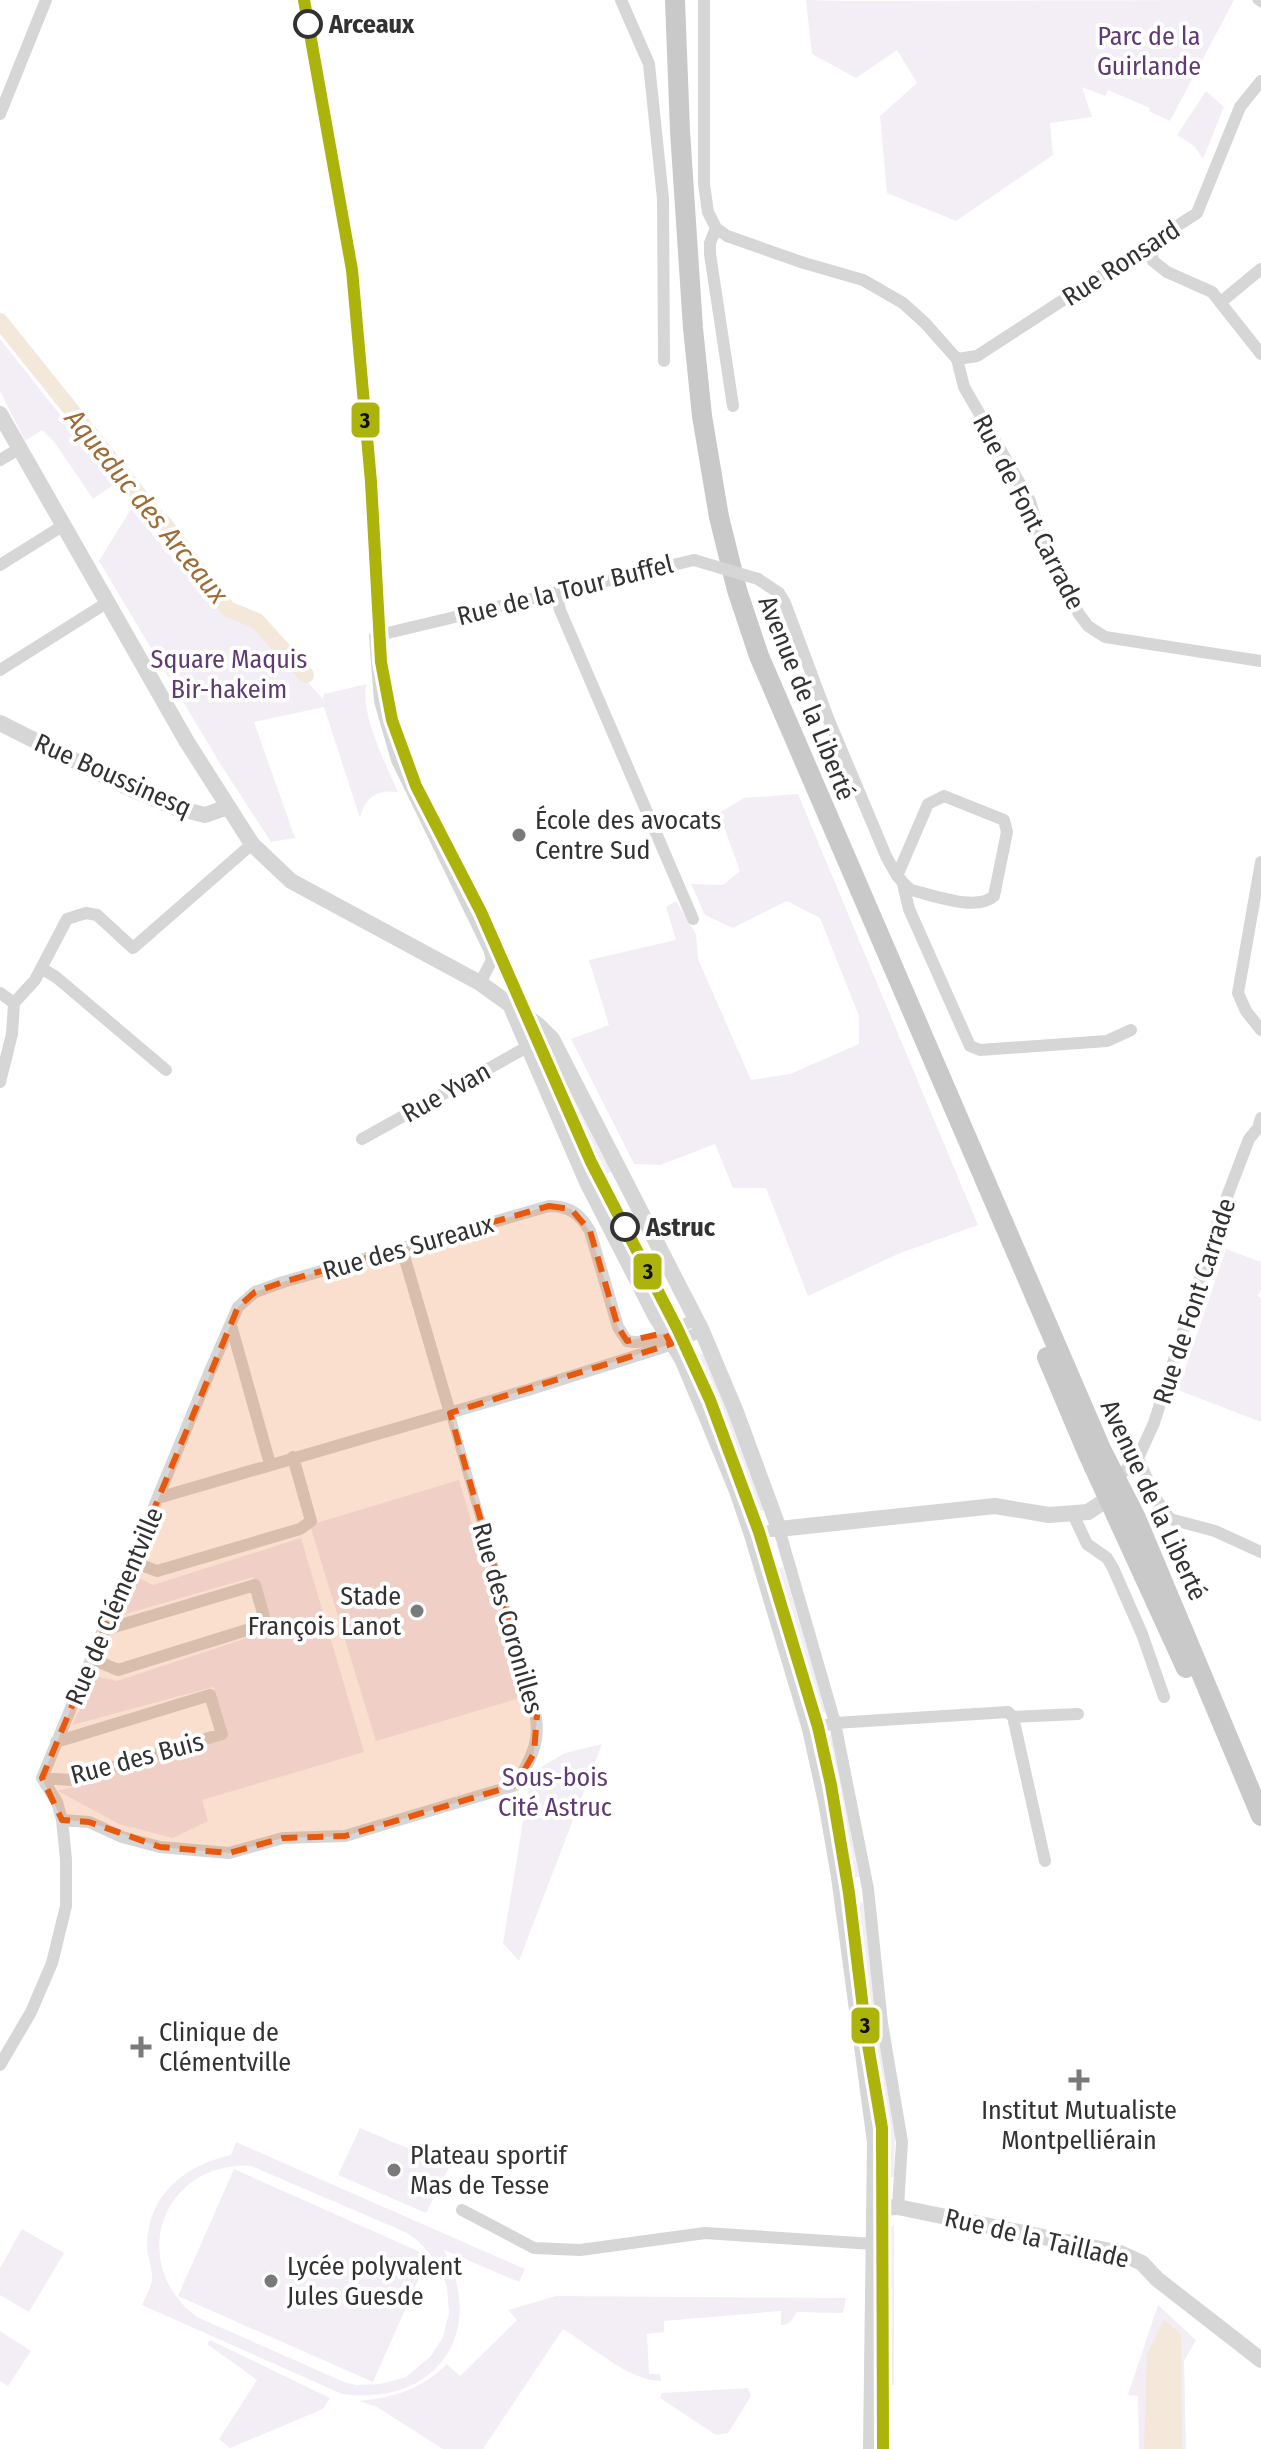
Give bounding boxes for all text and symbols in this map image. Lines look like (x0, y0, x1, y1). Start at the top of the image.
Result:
place label: Arceaux (328, 9, 415, 40)
marker: Arceaux (294, 10, 322, 38)
park label: Parc de la Guirlande (1097, 21, 1201, 82)
street label: Rue Ronsard (1057, 214, 1186, 313)
line badge: 3 (350, 401, 381, 439)
water label: Aqueduc des Arceaux (58, 402, 236, 611)
text: 3 (359, 407, 370, 434)
street label: Rue de Font Carrade (966, 410, 1091, 615)
street label: Rue de la Tour Buffel (454, 549, 676, 632)
street label: Avenue de la Liberté (751, 592, 862, 805)
park label: Square Maquis Bir-hakeim (151, 644, 307, 705)
street label: Rue Boussinesq (30, 727, 196, 824)
place label: École des avocats Centre Sud (535, 805, 721, 866)
marker: École des avocats Centre Sud (510, 826, 528, 844)
street label: Rue Yvan (397, 1056, 496, 1129)
street label: Rue de Font Carrade (1147, 1194, 1242, 1408)
street label: Rue des Sureaux (319, 1208, 498, 1287)
place label: Astruc (645, 1212, 716, 1243)
marker: Astruc (611, 1213, 639, 1241)
line badge: 3 (632, 1252, 663, 1291)
text: 3 (642, 1258, 653, 1285)
street label: Avenue de la Liberté (1094, 1395, 1214, 1605)
street label: Rue de Clémentville (59, 1503, 170, 1710)
street label: Rue des Coronilles (465, 1519, 550, 1717)
place label: Stade François Lanot (248, 1581, 401, 1642)
marker: Stade François Lanot (408, 1602, 426, 1620)
street label: Rue des Buis (67, 1726, 207, 1791)
park label: Sous-bois Cité Astruc (498, 1762, 612, 1823)
line badge: 3 (850, 2006, 881, 2045)
text: 3 (859, 2012, 870, 2039)
place label: Clinique de Clémentville (159, 2017, 291, 2078)
marker: Clinique de Clémentville (130, 2036, 152, 2058)
marker: Institut Mutualiste Montpelliérain (1068, 2069, 1090, 2091)
place label: Institut Mutualiste Montpelliérain (981, 2095, 1177, 2156)
place label: Plateau sportif Mas de Tesse (410, 2140, 569, 2201)
marker: Plateau sportif Mas de Tesse (385, 2161, 403, 2179)
street label: Rue de la Taillade (942, 2202, 1132, 2275)
place label: Lycée polyvalent Jules Guesde (287, 2251, 462, 2312)
marker: Lycée polyvalent Jules Guesde (262, 2272, 280, 2290)

